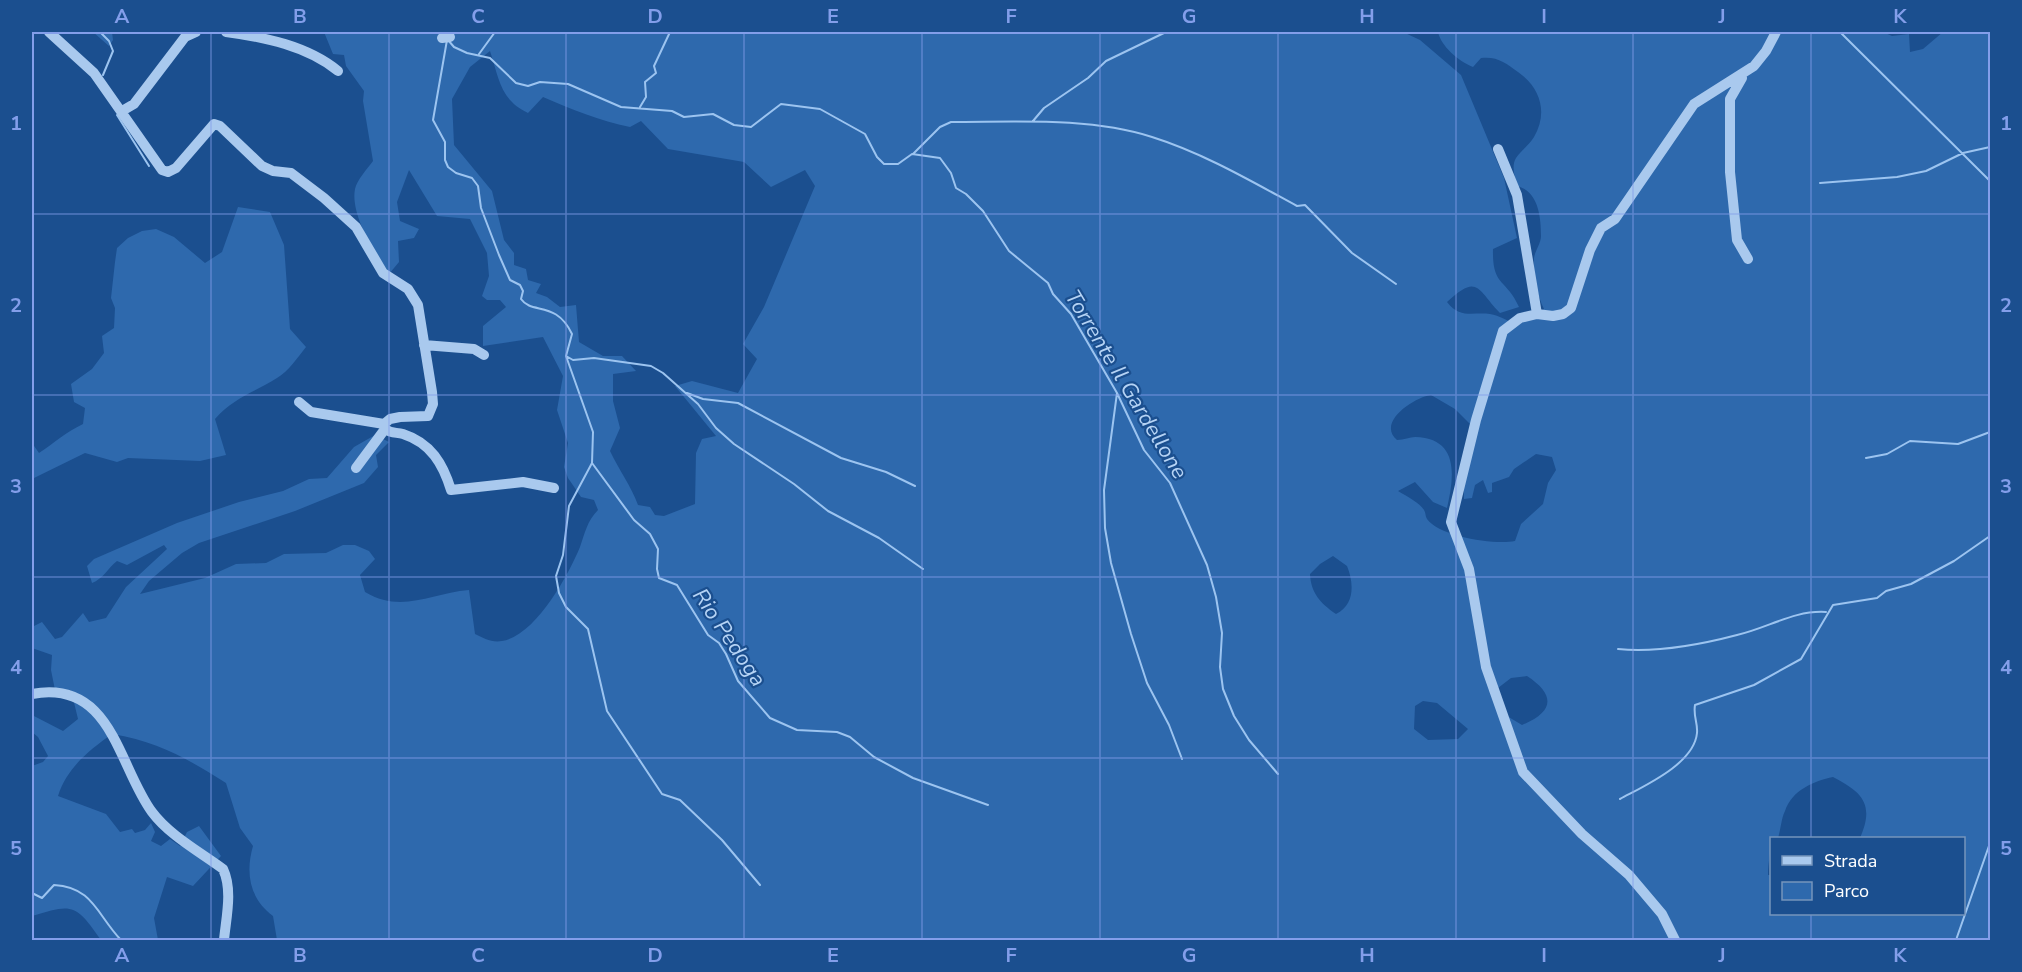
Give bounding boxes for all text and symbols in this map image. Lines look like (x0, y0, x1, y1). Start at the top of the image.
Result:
text: A (115, 3, 130, 30)
text: B (293, 3, 307, 30)
text: C (471, 3, 485, 30)
text: D (647, 3, 663, 30)
text: E (827, 3, 839, 30)
text: F (1005, 3, 1017, 30)
text: G (1182, 3, 1196, 30)
text: H (1359, 3, 1375, 30)
text: I (1541, 3, 1547, 30)
text: J (1717, 3, 1726, 30)
text: K (1893, 3, 1907, 30)
text: 1 (10, 110, 22, 137)
text: 1 (2000, 110, 2012, 137)
water label: Torrente Il Gardellone (1058, 284, 1195, 485)
text: 2 (10, 292, 22, 319)
text: 2 (2000, 292, 2012, 319)
text: 3 (10, 473, 22, 500)
text: 3 (2000, 473, 2012, 500)
water label: Rio Pedoga (685, 583, 773, 693)
text: 4 (10, 654, 22, 681)
text: 4 (2000, 654, 2012, 681)
text: 5 (10, 835, 22, 862)
text: 5 (2000, 835, 2012, 862)
legend (1770, 837, 1965, 915)
text: Strada (1824, 849, 1877, 873)
text: Parco (1824, 879, 1869, 903)
text: A (115, 942, 130, 969)
text: B (293, 942, 307, 969)
text: C (471, 942, 485, 969)
text: D (647, 942, 663, 969)
text: E (827, 942, 839, 969)
text: F (1005, 942, 1017, 969)
text: G (1182, 942, 1196, 969)
text: H (1359, 942, 1375, 969)
text: I (1541, 942, 1547, 969)
text: J (1717, 942, 1726, 969)
text: K (1893, 942, 1907, 969)

